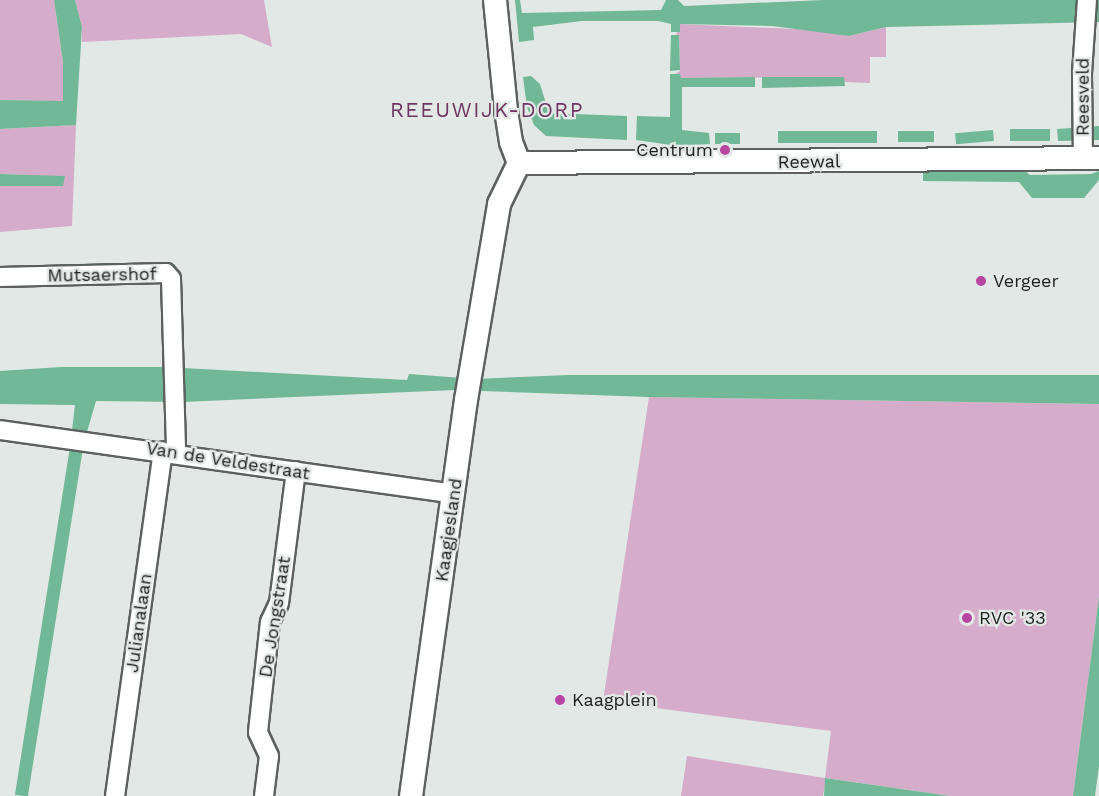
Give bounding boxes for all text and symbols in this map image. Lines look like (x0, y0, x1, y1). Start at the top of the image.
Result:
street label: Reesveld (1072, 58, 1094, 136)
district label: REEUWIJK-DORP (390, 97, 584, 123)
place label: Centrum (636, 139, 713, 161)
marker: Centrum (718, 143, 732, 157)
street label: Reewal (777, 151, 841, 173)
street label: Mutsaershof (47, 263, 157, 287)
place label: Vergeer (993, 270, 1059, 292)
marker: Vergeer (974, 274, 988, 288)
street label: Van de Veldestraat (144, 437, 312, 485)
street label: Kaagjesland (431, 477, 467, 583)
street label: De Jongstraat (255, 555, 295, 679)
street label: Julianalaan (121, 572, 157, 674)
place label: RVC '33 (979, 607, 1046, 629)
marker: RVC '33 (960, 611, 974, 625)
place label: Kaagplein (572, 689, 657, 711)
marker: Kaagplein (553, 693, 567, 707)

